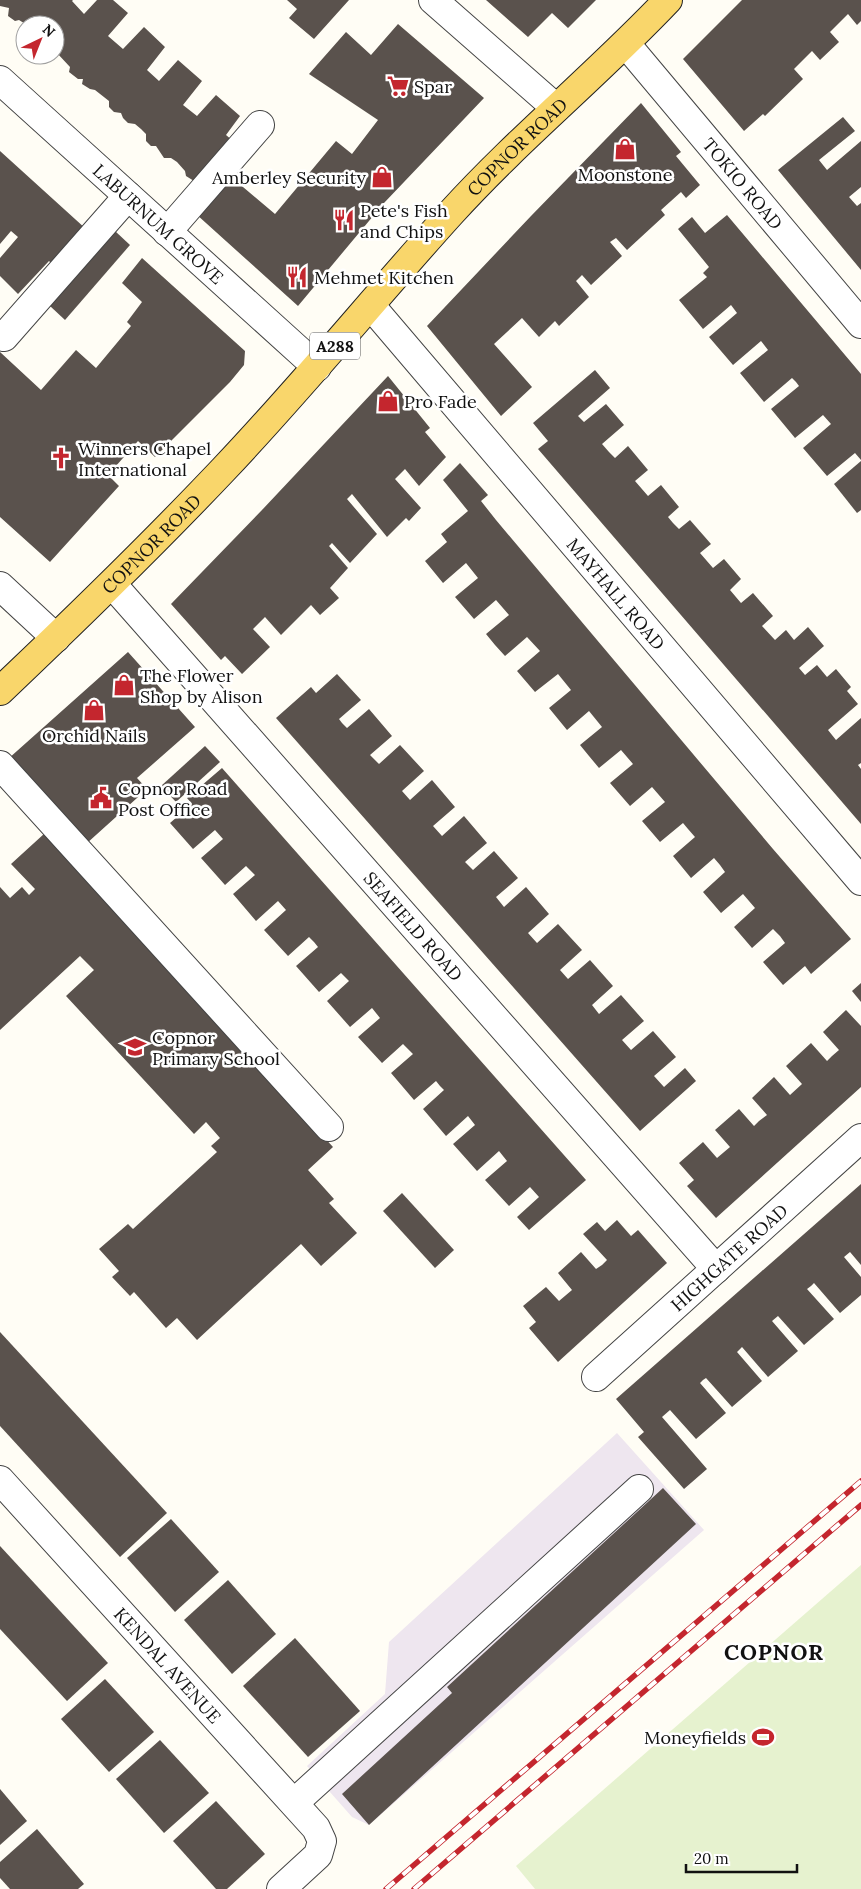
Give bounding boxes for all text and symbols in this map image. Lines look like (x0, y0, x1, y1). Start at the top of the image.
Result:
north arrow (15, 15, 65, 65)
text: N (39, 20, 59, 41)
supermarket icon: Spar (385, 73, 411, 99)
place label: Spar (414, 75, 452, 98)
street label: COPNOR ROAD (462, 93, 572, 201)
street label: TOKIO ROAD (698, 133, 788, 234)
shop icon: Moonstone (612, 136, 638, 162)
street label: LABURNUM GROVE (88, 159, 229, 289)
place label: Moonstone (578, 163, 673, 186)
shop icon: Amberley Security (369, 164, 395, 190)
place label: Amberley Security (211, 166, 366, 189)
place label: Pete's Fish and Chips (360, 199, 448, 243)
restaurant icon: Pete's Fish and Chips (331, 207, 357, 233)
restaurant icon: Mehmet Kitchen (284, 264, 310, 290)
place label: Mehmet Kitchen (314, 266, 454, 289)
road number: A288 (310, 332, 360, 360)
shop icon: Pro Fade (375, 388, 401, 414)
place label: Pro Fade (404, 390, 477, 413)
place label: Winners Chapel International (78, 437, 211, 481)
church icon: Winners Chapel International (48, 445, 74, 471)
street label: COPNOR ROAD (97, 489, 206, 598)
street label: MAYHALL ROAD (562, 533, 670, 654)
place label: The Flower Shop by Alison (140, 664, 263, 708)
shop icon: The Flower Shop by Alison (111, 672, 137, 698)
shop icon: Orchid Nails (81, 697, 107, 723)
place label: Orchid Nails (42, 724, 146, 747)
place label: Copnor Road Post Office (118, 777, 228, 821)
public building icon: Copnor Road Post Office (88, 785, 114, 811)
street label: SEAFIELD ROAD (359, 866, 468, 986)
place label: Copnor Primary School (152, 1026, 280, 1070)
school or university icon: Copnor Primary School (122, 1034, 148, 1060)
street label: HIGHGATE ROAD (666, 1198, 792, 1316)
street label: KENDAL AVENUE (110, 1602, 227, 1728)
district label: COPNOR (724, 1638, 824, 1666)
sports icon: Moneyfields (750, 1724, 776, 1750)
place label: Moneyfields (644, 1726, 746, 1749)
scale bar (686, 1842, 797, 1874)
text: 20 m (694, 1849, 729, 1868)

